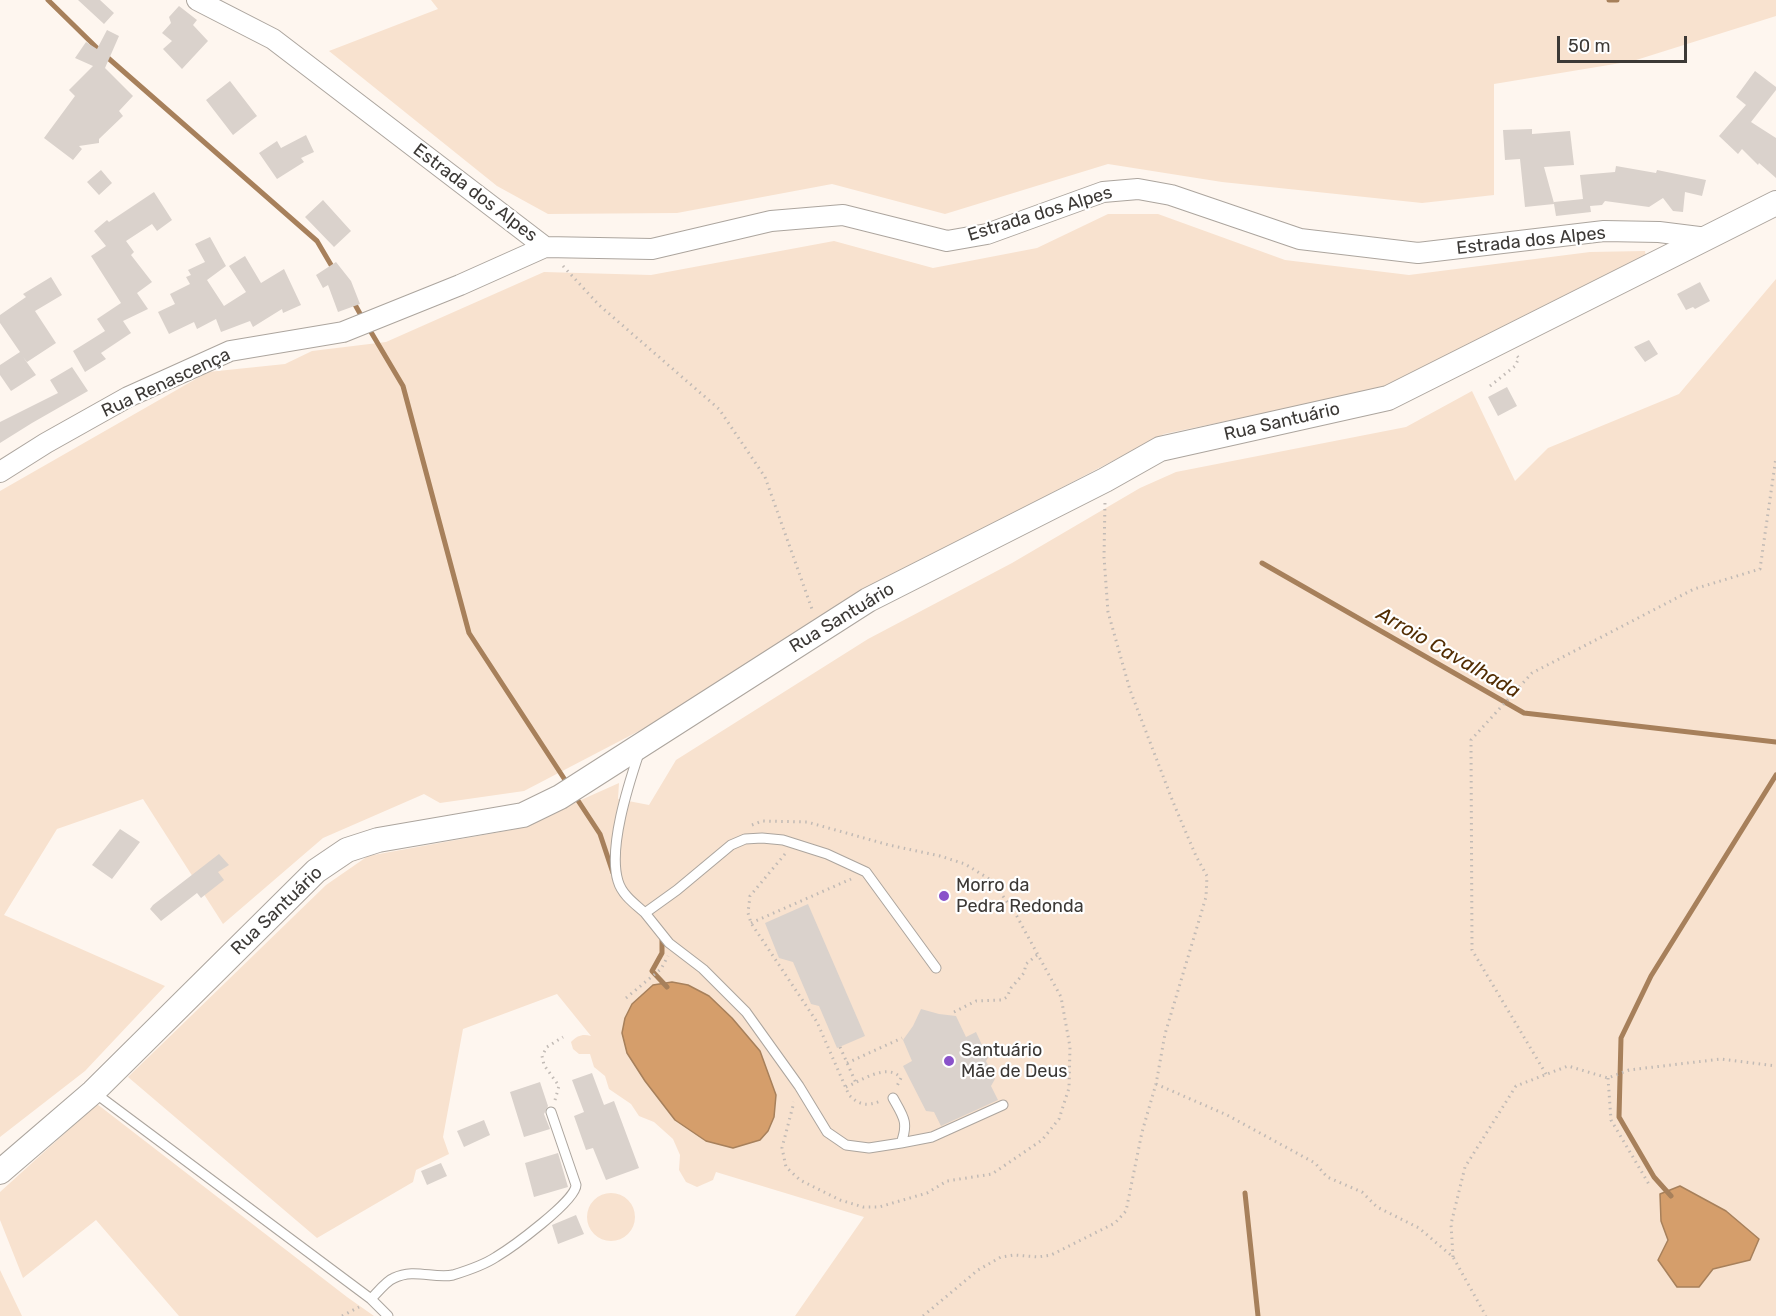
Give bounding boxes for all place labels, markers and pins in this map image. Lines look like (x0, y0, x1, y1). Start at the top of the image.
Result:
place label: Morro da Pedra Redonda (956, 875, 1084, 918)
marker: Morro da Pedra Redonda (937, 889, 951, 903)
place label: Santuário Mãe de Deus (961, 1040, 1067, 1082)
marker: Santuário Mãe de Deus (942, 1054, 956, 1068)

